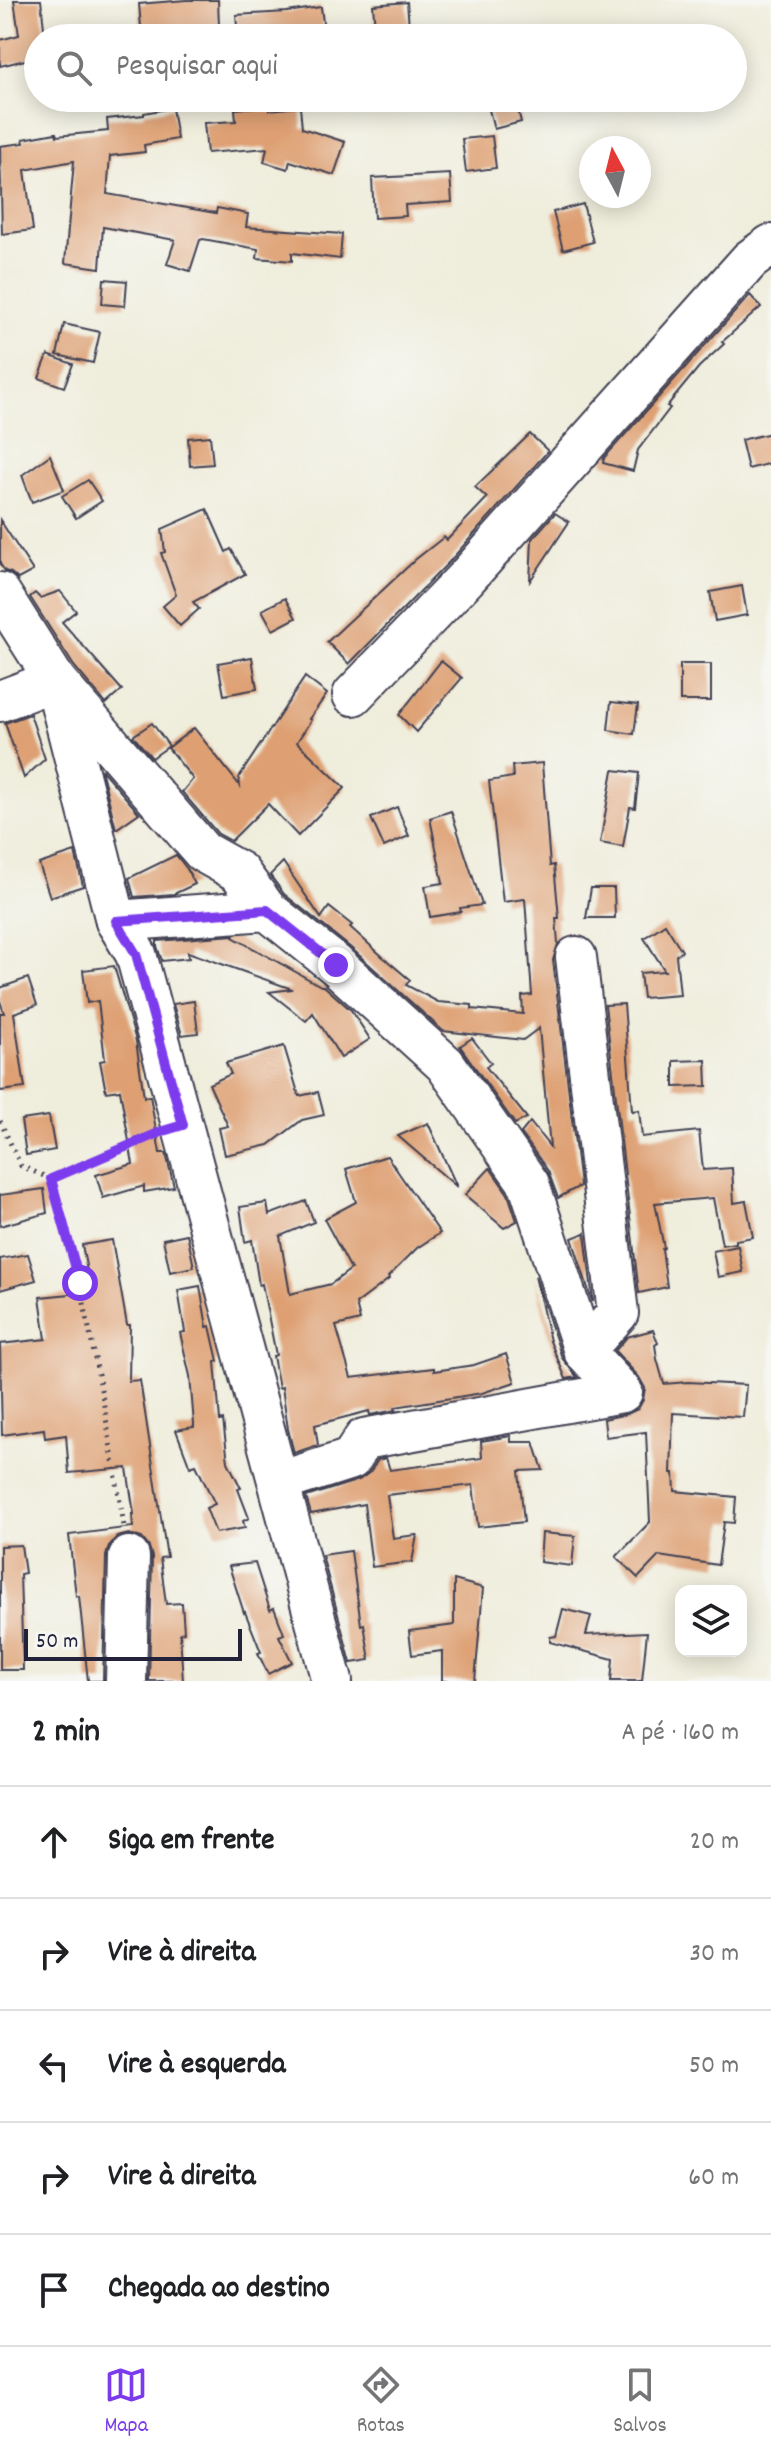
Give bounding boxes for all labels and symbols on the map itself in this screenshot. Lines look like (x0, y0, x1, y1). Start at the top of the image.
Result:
north arrow (579, 136, 651, 208)
route end (318, 947, 354, 983)
route start (62, 1265, 98, 1301)
scale bar (24, 1625, 242, 1661)

